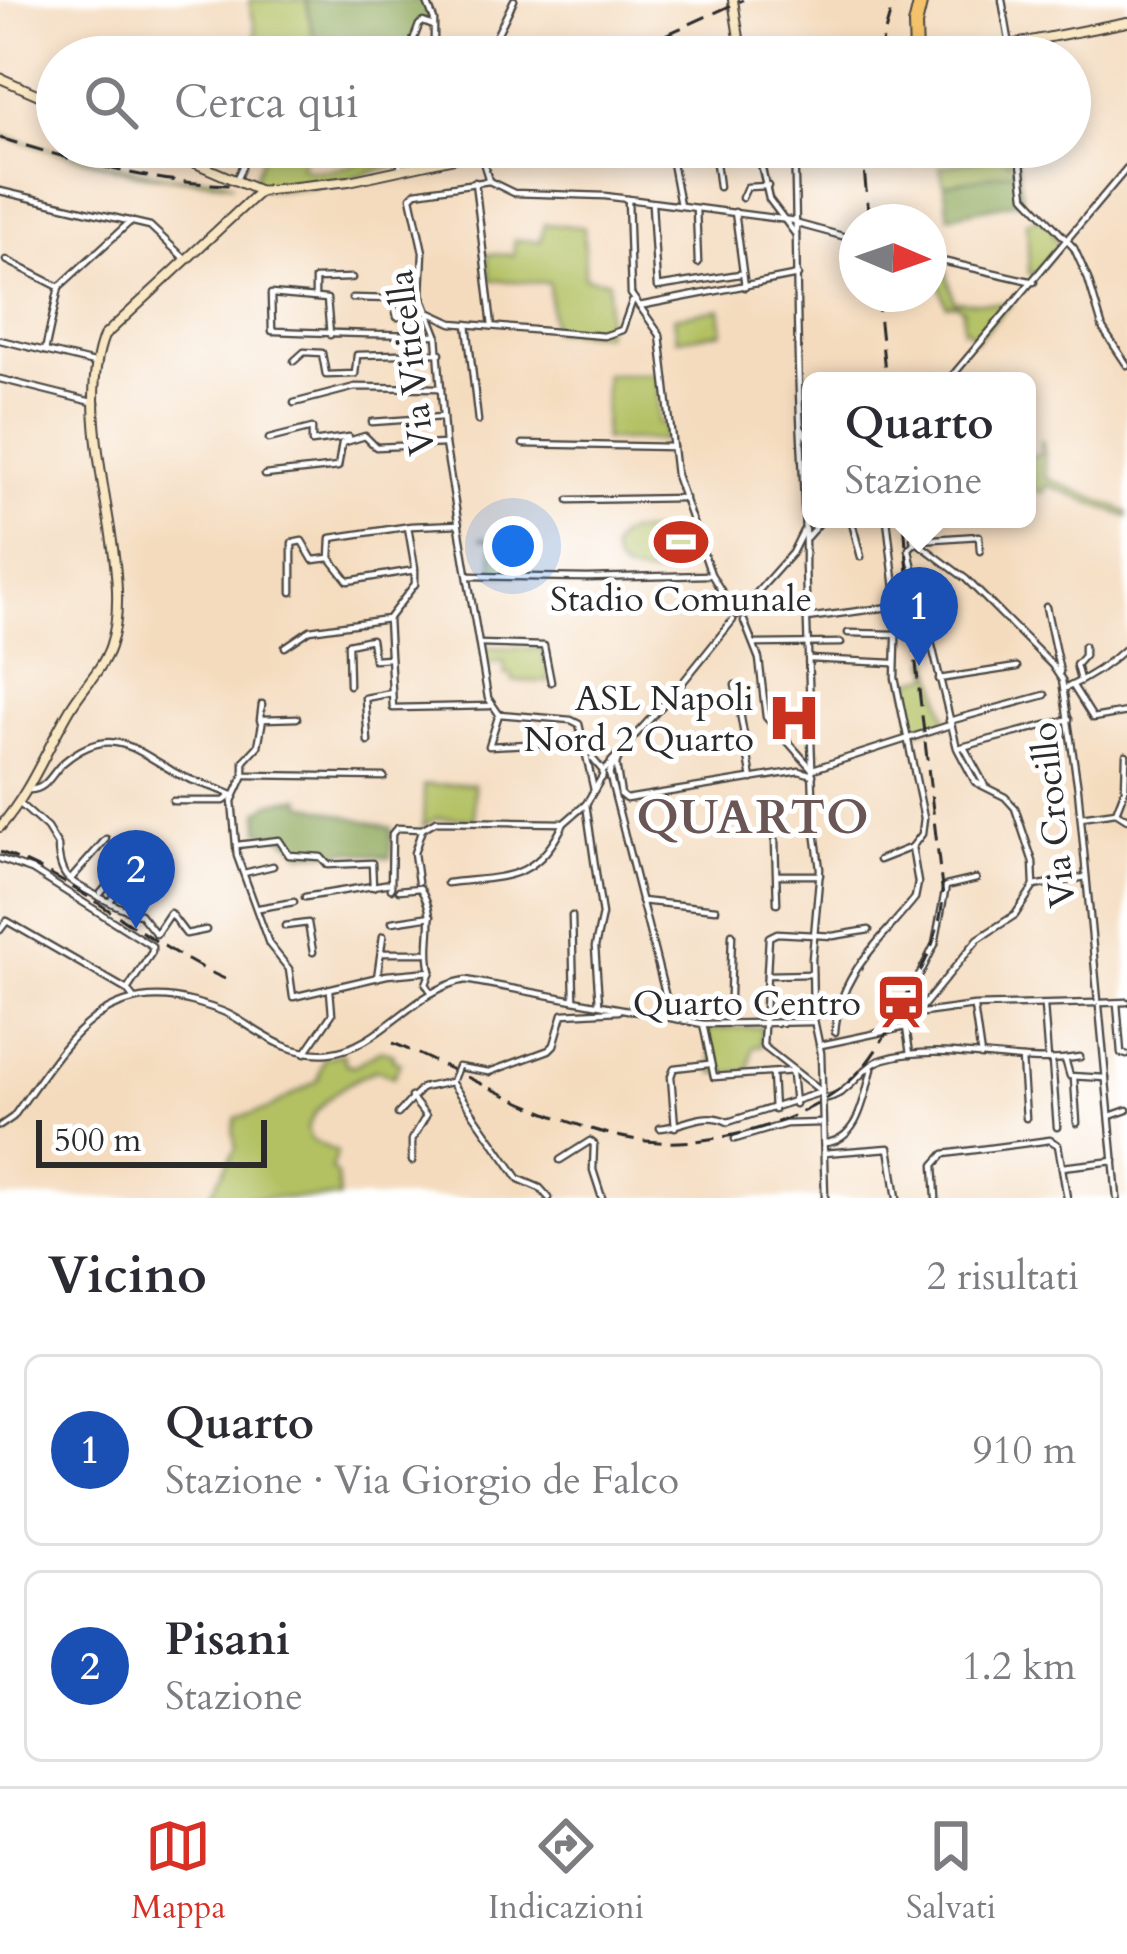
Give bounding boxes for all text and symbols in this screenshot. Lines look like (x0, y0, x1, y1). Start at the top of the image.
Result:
search box (36, 36, 1091, 168)
icon: search (78, 69, 144, 135)
text: Cerca qui (174, 72, 359, 133)
north arrow (839, 204, 947, 312)
street label: Via Viticella (376, 267, 447, 458)
popup (802, 372, 1036, 528)
text: Quarto (844, 393, 994, 454)
text: Stazione (844, 454, 983, 507)
sports icon: Stadio Comunale (652, 513, 710, 571)
your location (483, 516, 543, 576)
pin: 1 (880, 567, 958, 666)
place label: Stadio Comunale (550, 575, 812, 624)
place label: ASL Napoli Nord 2 Quarto (523, 674, 754, 764)
hospital icon: ASL Napoli Nord 2 Quarto (765, 689, 823, 747)
street label: Via Crocillo (1019, 720, 1088, 910)
district label: QUARTO (636, 785, 872, 850)
pin: 2 (97, 830, 175, 929)
station icon: Quarto Centro (872, 973, 930, 1031)
place label: Quarto Centro (633, 979, 861, 1028)
scale bar (36, 1114, 267, 1167)
text: 500 m (54, 1118, 141, 1163)
text: Vicino (48, 1241, 207, 1311)
text: 2 risultati (927, 1250, 1079, 1303)
text: Quarto (165, 1393, 314, 1454)
text: 1 (80, 1424, 100, 1477)
text: 910 m (973, 1424, 1076, 1477)
text: Stazione · Via Giorgio de Falco (165, 1454, 679, 1507)
text: Pisani (165, 1609, 290, 1670)
text: 2 (80, 1640, 100, 1693)
text: 1.2 km (962, 1640, 1076, 1693)
text: Stazione (165, 1670, 303, 1723)
tab: Mappa (131, 1813, 226, 1930)
tab: Indicazioni (488, 1813, 644, 1930)
tab: Salvati (906, 1813, 996, 1930)

